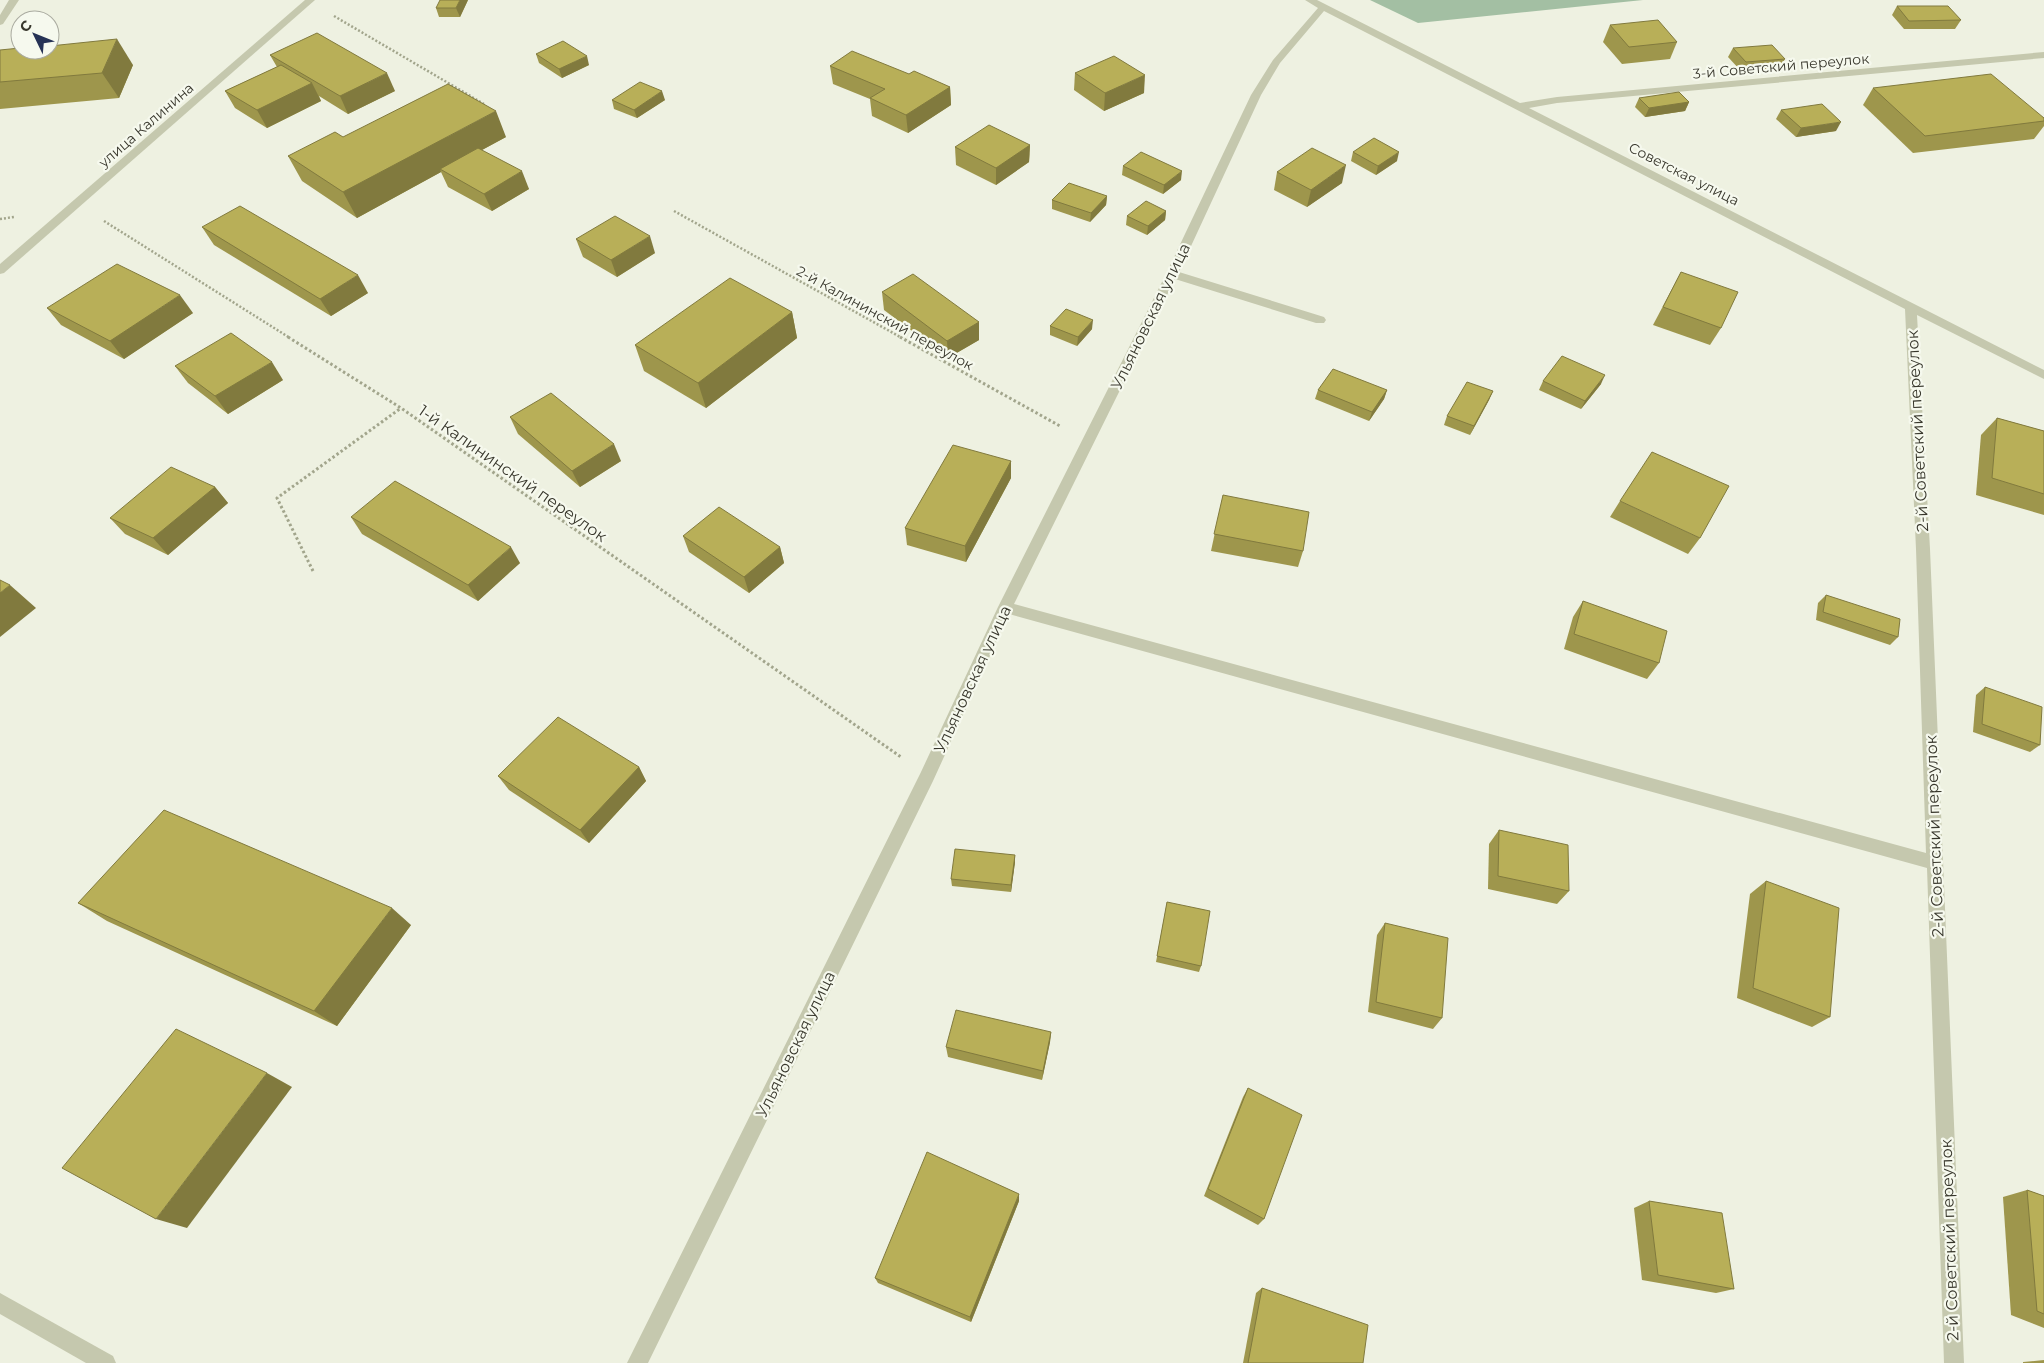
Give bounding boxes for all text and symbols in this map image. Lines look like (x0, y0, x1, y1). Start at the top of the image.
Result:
north arrow (10, 10, 60, 60)
text: С (15, 16, 36, 36)
street label: 3-й Советский переулок (1692, 49, 1870, 83)
street label: улица Калинина (94, 79, 197, 172)
street label: Советская улица (1626, 138, 1742, 210)
street label: Ульяновская улица (1107, 240, 1194, 393)
street label: 2-й Калининский переулок (793, 262, 977, 374)
street label: 2-й Советский переулок (1903, 329, 1932, 532)
street label: 1-й Калининский переулок (415, 401, 611, 546)
street label: Ульяновская улица (930, 602, 1015, 756)
street label: 2-й Советский переулок (1921, 734, 1948, 937)
street label: Ульяновская улица (752, 968, 839, 1121)
street label: 2-й Советский переулок (1936, 1138, 1963, 1341)

